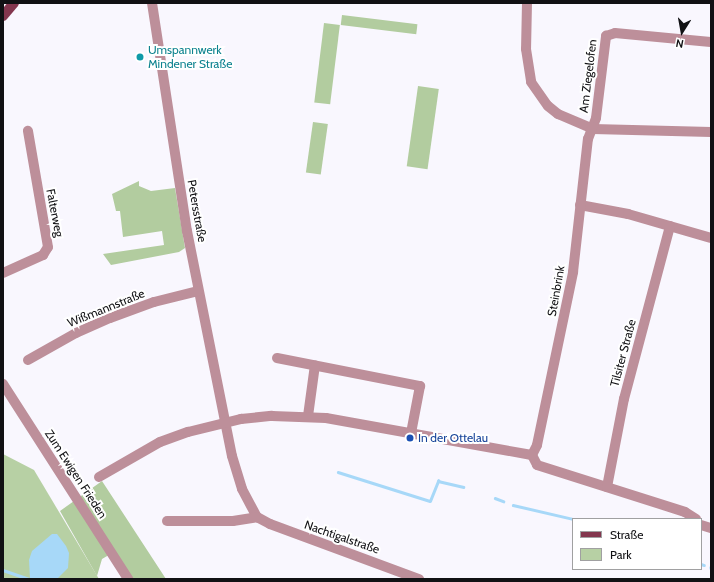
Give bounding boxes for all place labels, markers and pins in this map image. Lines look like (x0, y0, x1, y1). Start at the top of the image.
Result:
place label: Umspannwerk Mindener Straße (148, 43, 232, 71)
marker: Umspannwerk Mindener Straße (135, 52, 145, 62)
place label: In der Ottelau (418, 431, 488, 445)
marker: In der Ottelau (405, 433, 415, 443)

